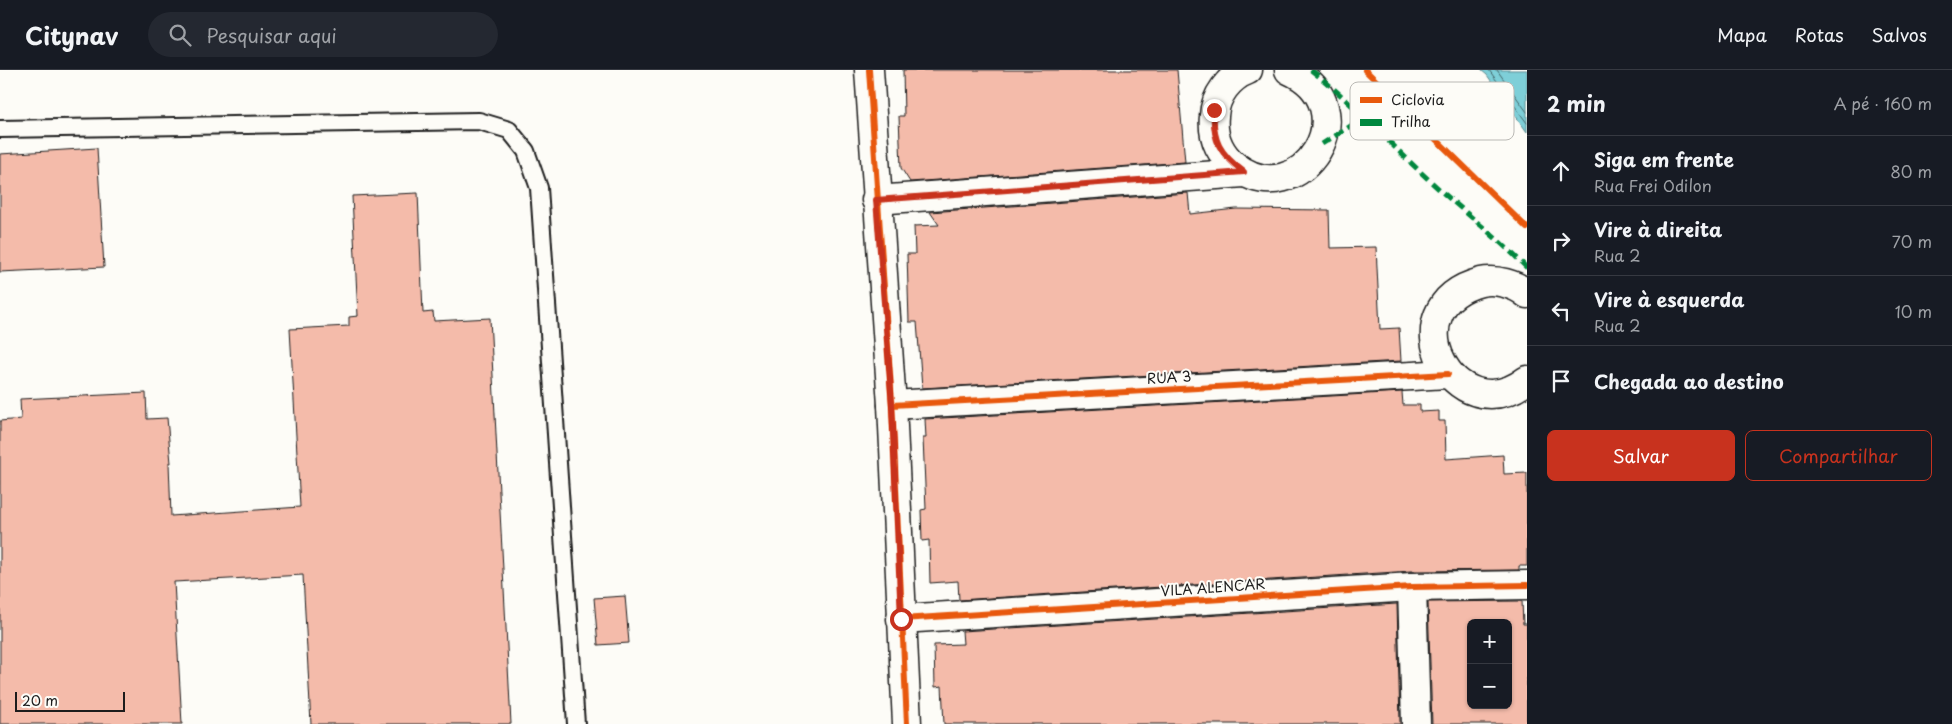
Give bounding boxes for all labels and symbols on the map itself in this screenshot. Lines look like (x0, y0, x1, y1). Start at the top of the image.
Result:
legend (1350, 82, 1514, 140)
text: Ciclovia (1391, 89, 1444, 110)
route end (1203, 99, 1226, 122)
text: Trilha (1391, 111, 1431, 132)
street label: RUA 3 (1146, 365, 1192, 389)
street label: VILA ALENCAR (1160, 573, 1266, 601)
route start (890, 608, 913, 631)
scale bar (15, 689, 125, 712)

